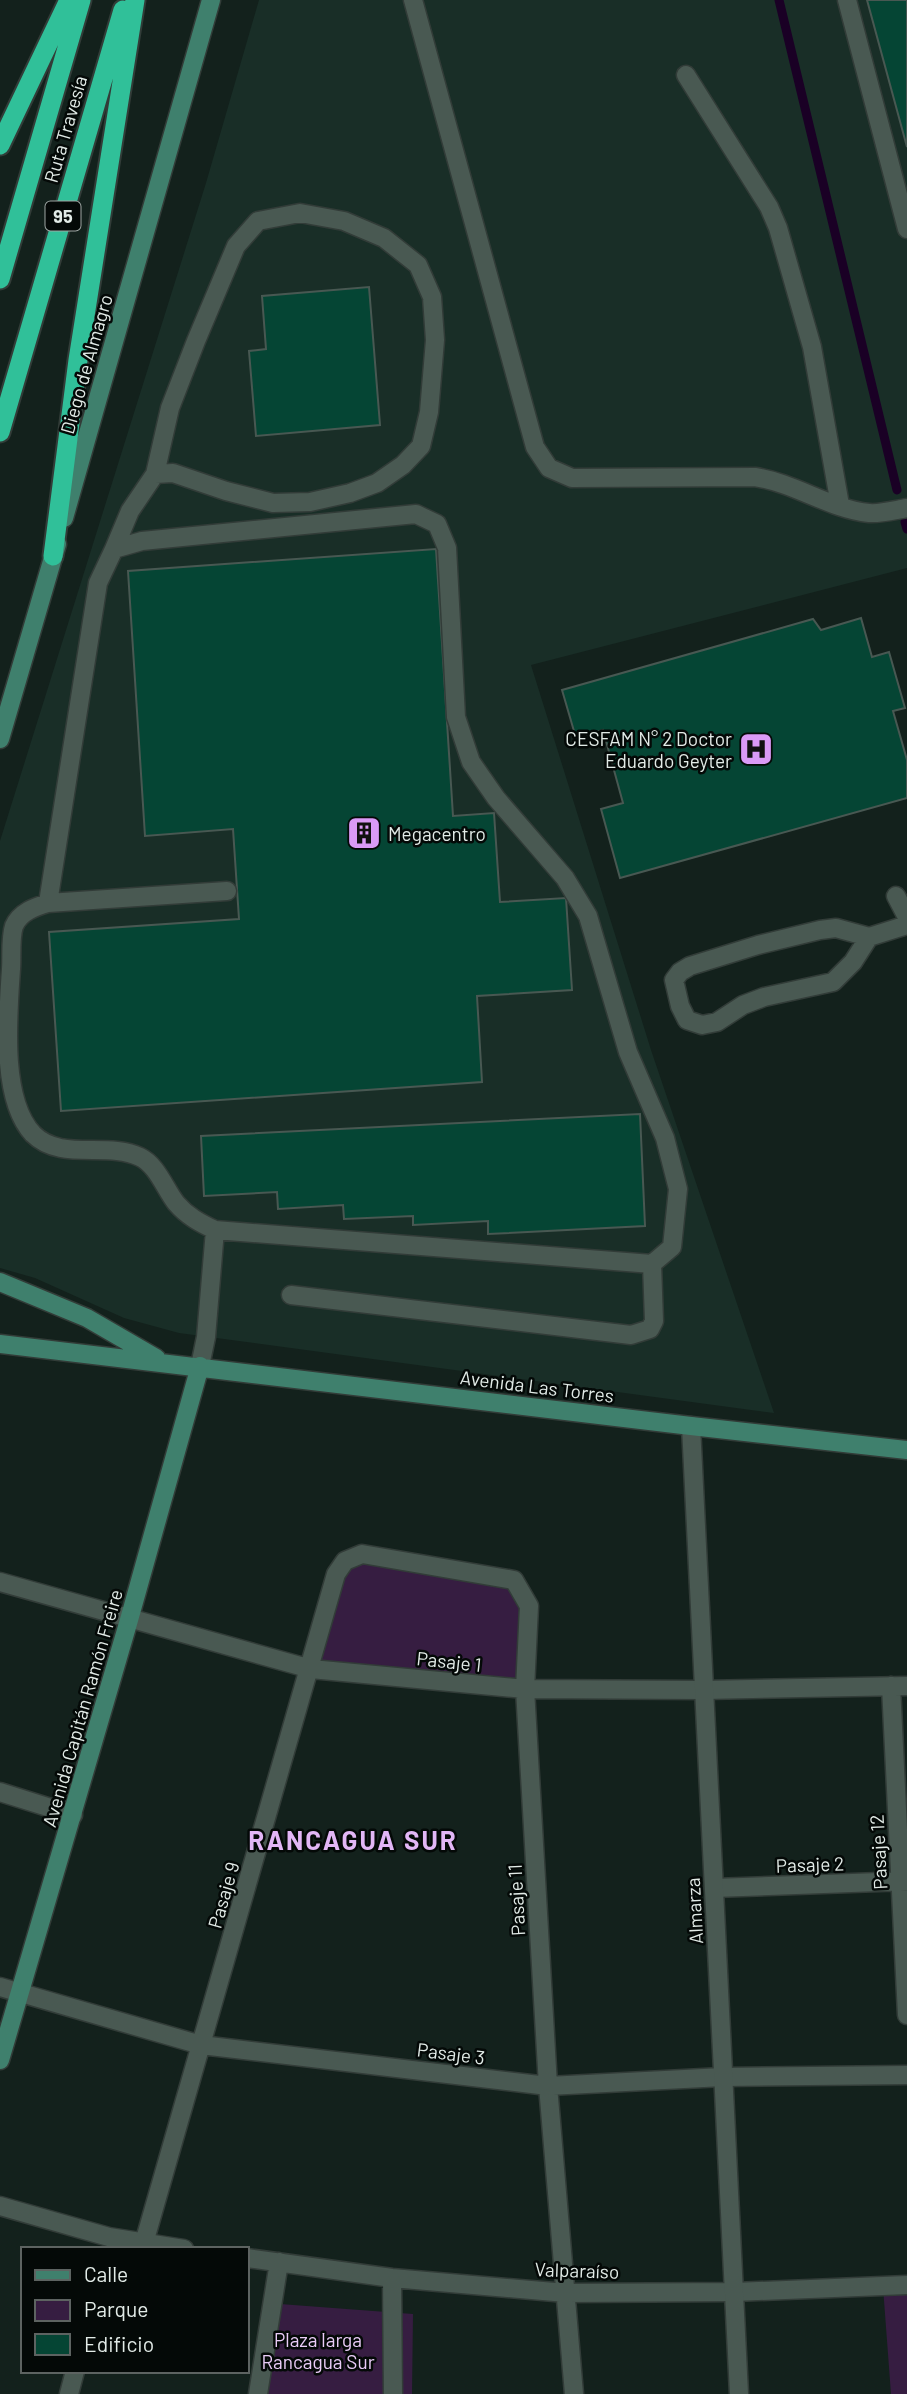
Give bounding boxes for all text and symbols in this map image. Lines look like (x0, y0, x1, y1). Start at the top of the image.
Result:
street label: Ruta Travesía (39, 73, 91, 185)
road number: 95 (46, 202, 80, 230)
street label: Diego de Almagro (55, 292, 117, 436)
place label: CESFAM N° 2 Doctor Eduardo Geyter (565, 727, 732, 772)
hospital icon: CESFAM N° 2 Doctor Eduardo Geyter (737, 730, 775, 768)
building icon: Megacentro (345, 814, 383, 852)
place label: Megacentro (388, 822, 486, 845)
street label: Avenida Las Torres (459, 1365, 615, 1407)
street label: Avenida Capitán Ramón Freire (37, 1586, 127, 1830)
street label: Pasaje 1 (415, 1646, 483, 1676)
street label: Pasaje 12 (865, 1814, 891, 1890)
district label: RANCAGUA SUR (248, 1824, 458, 1855)
street label: Pasaje 2 (775, 1851, 845, 1877)
street label: Pasaje 9 (203, 1859, 243, 1931)
street label: Pasaje 11 (503, 1864, 529, 1936)
street label: Almarza (681, 1877, 707, 1945)
street label: Pasaje 3 (416, 2037, 486, 2069)
legend (21, 2247, 248, 2373)
street label: Valparaíso (534, 2257, 620, 2283)
text: Calle (84, 2261, 128, 2286)
text: Parque (84, 2296, 149, 2321)
park label: Plaza larga Rancagua Sur (261, 2328, 375, 2373)
text: Edificio (84, 2331, 154, 2356)

